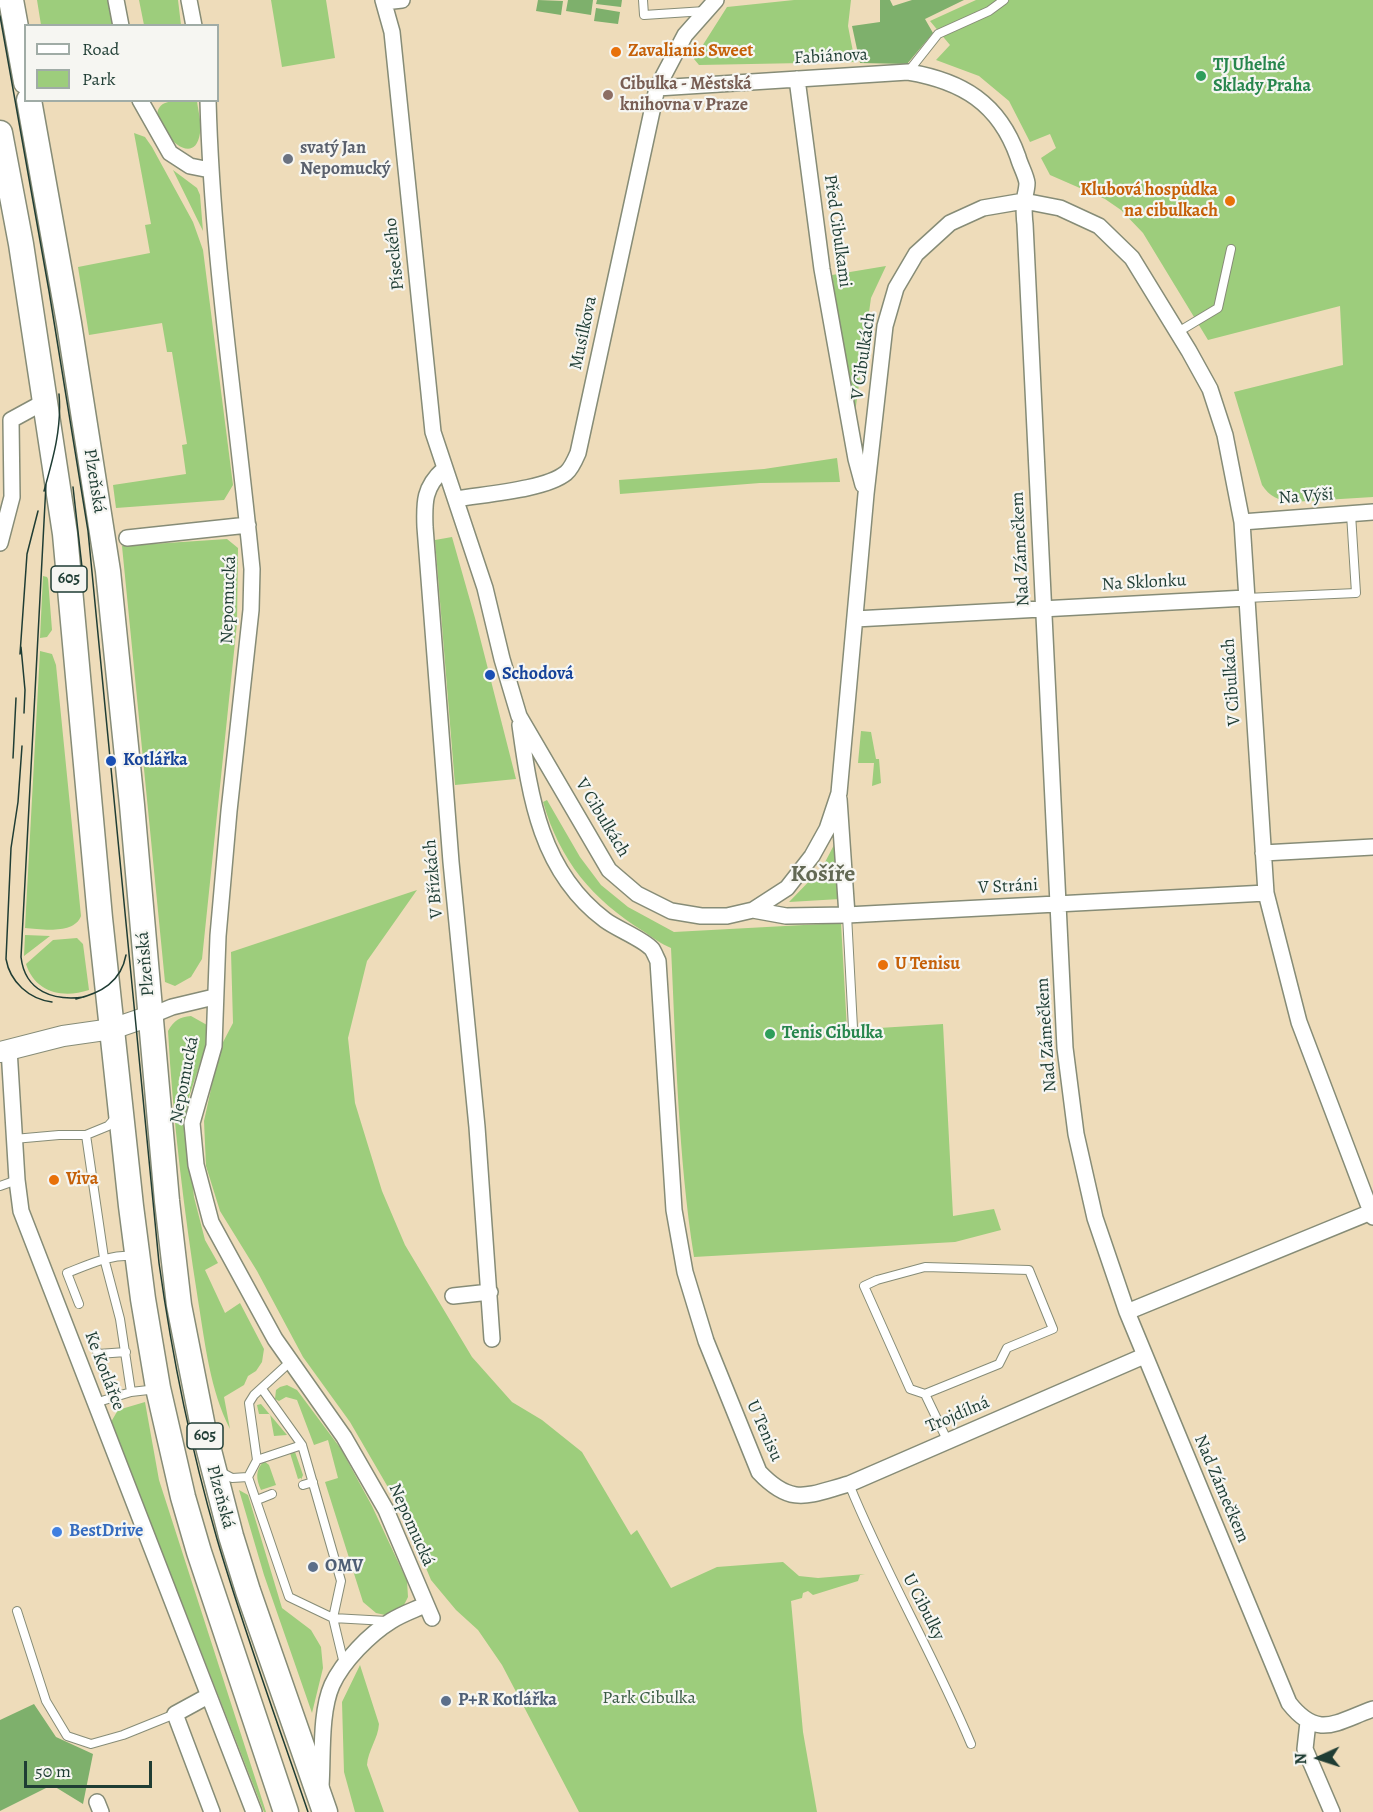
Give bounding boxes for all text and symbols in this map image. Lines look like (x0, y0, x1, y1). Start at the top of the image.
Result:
legend (24, 24, 219, 102)
text: Road (82, 37, 119, 61)
place label: Zavalianis Sweet (628, 41, 753, 63)
street label: Fabiánova (793, 44, 869, 70)
marker: Zavalianis Sweet (609, 45, 623, 59)
place label: TJ Uhelné Sklady Praha (1213, 55, 1311, 98)
text: Park (82, 67, 116, 91)
marker: TJ Uhelné Sklady Praha (1194, 69, 1208, 83)
place label: Cibulka - Městská knihovna v Praze (620, 74, 752, 116)
marker: Cibulka - Městská knihovna v Praze (601, 88, 615, 102)
place label: svatý Jan Nepomucký (300, 138, 390, 180)
marker: svatý Jan Nepomucký (281, 152, 295, 166)
street label: Před Cibulkami (818, 173, 856, 289)
place label: Klubová hospůdka na cibulkach (1080, 180, 1218, 222)
marker: Klubová hospůdka na cibulkach (1223, 194, 1237, 208)
street label: Píseckého (380, 217, 410, 291)
street label: Musílkova (566, 294, 602, 372)
street label: V Cibulkách (847, 311, 881, 401)
street label: Plzeňská (78, 447, 110, 515)
street label: Na Výši (1278, 484, 1334, 510)
street label: Nad Zámečkem (1007, 491, 1035, 607)
street label: Nepomucká (217, 555, 241, 645)
road number: 605 (51, 566, 87, 592)
street label: Na Sklonku (1101, 570, 1187, 596)
street label: V Cibulkách (1218, 637, 1246, 727)
place label: Schodová (502, 664, 574, 686)
marker: Schodová (483, 668, 497, 682)
place label: Kotlářka (123, 750, 188, 772)
marker: Kotlářka (104, 754, 118, 768)
street label: V Cibulkách (570, 775, 634, 861)
street label: V Břízkách (420, 838, 448, 920)
district label: Košíře (791, 861, 855, 889)
street label: V Stráni (977, 875, 1039, 899)
street label: Plzeňská (132, 931, 160, 997)
place label: U Tenisu (895, 954, 960, 976)
marker: U Tenisu (876, 958, 890, 972)
street label: Nad Zámečkem (1032, 977, 1062, 1093)
place label: Tenis Cibulka (782, 1023, 883, 1045)
marker: Tenis Cibulka (763, 1027, 777, 1041)
street label: Nepomucká (166, 1035, 204, 1125)
place label: Viva (66, 1169, 98, 1191)
marker: Viva (47, 1173, 61, 1187)
street label: Ke Kotlářce (79, 1328, 129, 1414)
street label: Trojdílná (923, 1392, 993, 1438)
street label: U Tenisu (741, 1397, 787, 1465)
road number: 605 (187, 1423, 223, 1449)
street label: Nad Zámečkem (1189, 1432, 1253, 1546)
street label: Plzeňská (201, 1463, 239, 1531)
street label: Nepomucká (383, 1480, 439, 1570)
place label: BestDrive (69, 1521, 143, 1543)
marker: BestDrive (50, 1525, 64, 1539)
place label: OMV (325, 1556, 363, 1578)
marker: OMV (306, 1560, 320, 1574)
street label: U Cibulky (897, 1570, 949, 1644)
park label: Park Cibulka (602, 1688, 696, 1710)
place label: P+R Kotlářka (458, 1690, 557, 1712)
marker: P+R Kotlářka (439, 1694, 453, 1708)
north arrow (1289, 1728, 1349, 1788)
scale bar (27, 1749, 154, 1787)
text: N (1290, 1753, 1312, 1765)
text: 50 m (35, 1759, 71, 1783)

